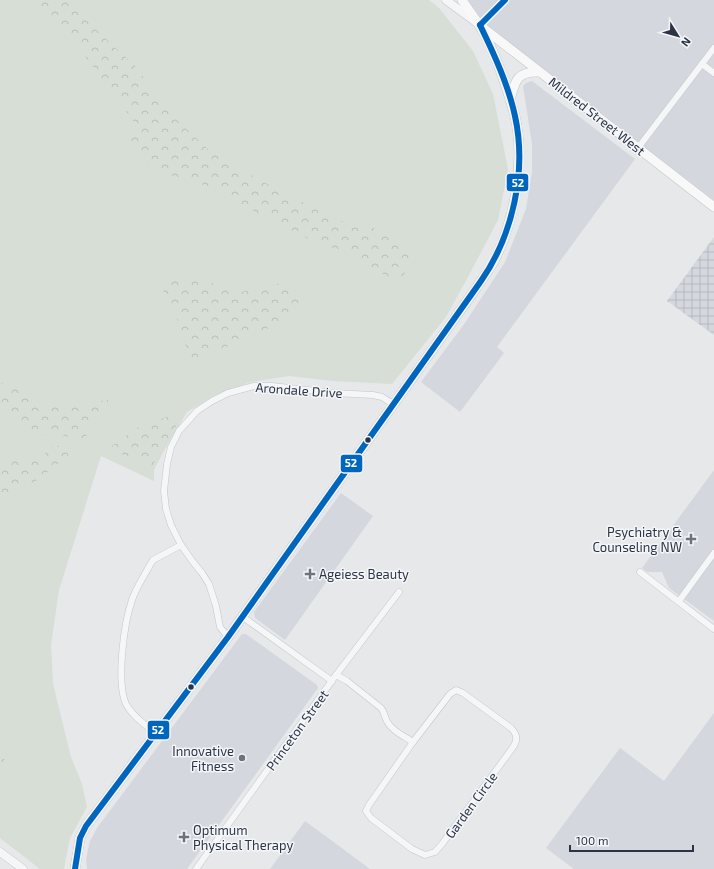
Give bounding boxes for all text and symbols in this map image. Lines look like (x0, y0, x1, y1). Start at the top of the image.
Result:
north arrow (658, 16, 698, 56)
text: N (679, 35, 694, 49)
street label: Mildred Street West (546, 73, 648, 159)
line badge: 52 (506, 173, 529, 192)
text: 52 (512, 176, 524, 189)
street label: Arondale Drive (255, 379, 343, 401)
unlabelled marker (363, 435, 373, 445)
line badge: 52 (340, 454, 363, 473)
text: 52 (345, 456, 357, 469)
place label: Psychiatry & Counseling NW (592, 524, 682, 555)
marker: Psychiatry & Counseling NW (685, 533, 697, 545)
place label: Ageiess Beauty (319, 566, 409, 582)
marker: Ageiess Beauty (304, 568, 316, 580)
unlabelled marker (186, 682, 196, 692)
street label: Princeton Street (262, 687, 332, 773)
line badge: 52 (147, 720, 170, 740)
text: 52 (152, 723, 164, 736)
place label: Innovative Fitness (172, 743, 234, 774)
marker: Innovative Fitness (237, 753, 247, 763)
street label: Garden Circle (442, 769, 500, 841)
place label: Optimum Physical Therapy (193, 822, 293, 853)
scale bar (570, 827, 693, 853)
marker: Optimum Physical Therapy (178, 831, 190, 843)
text: 100 m (576, 833, 608, 847)

